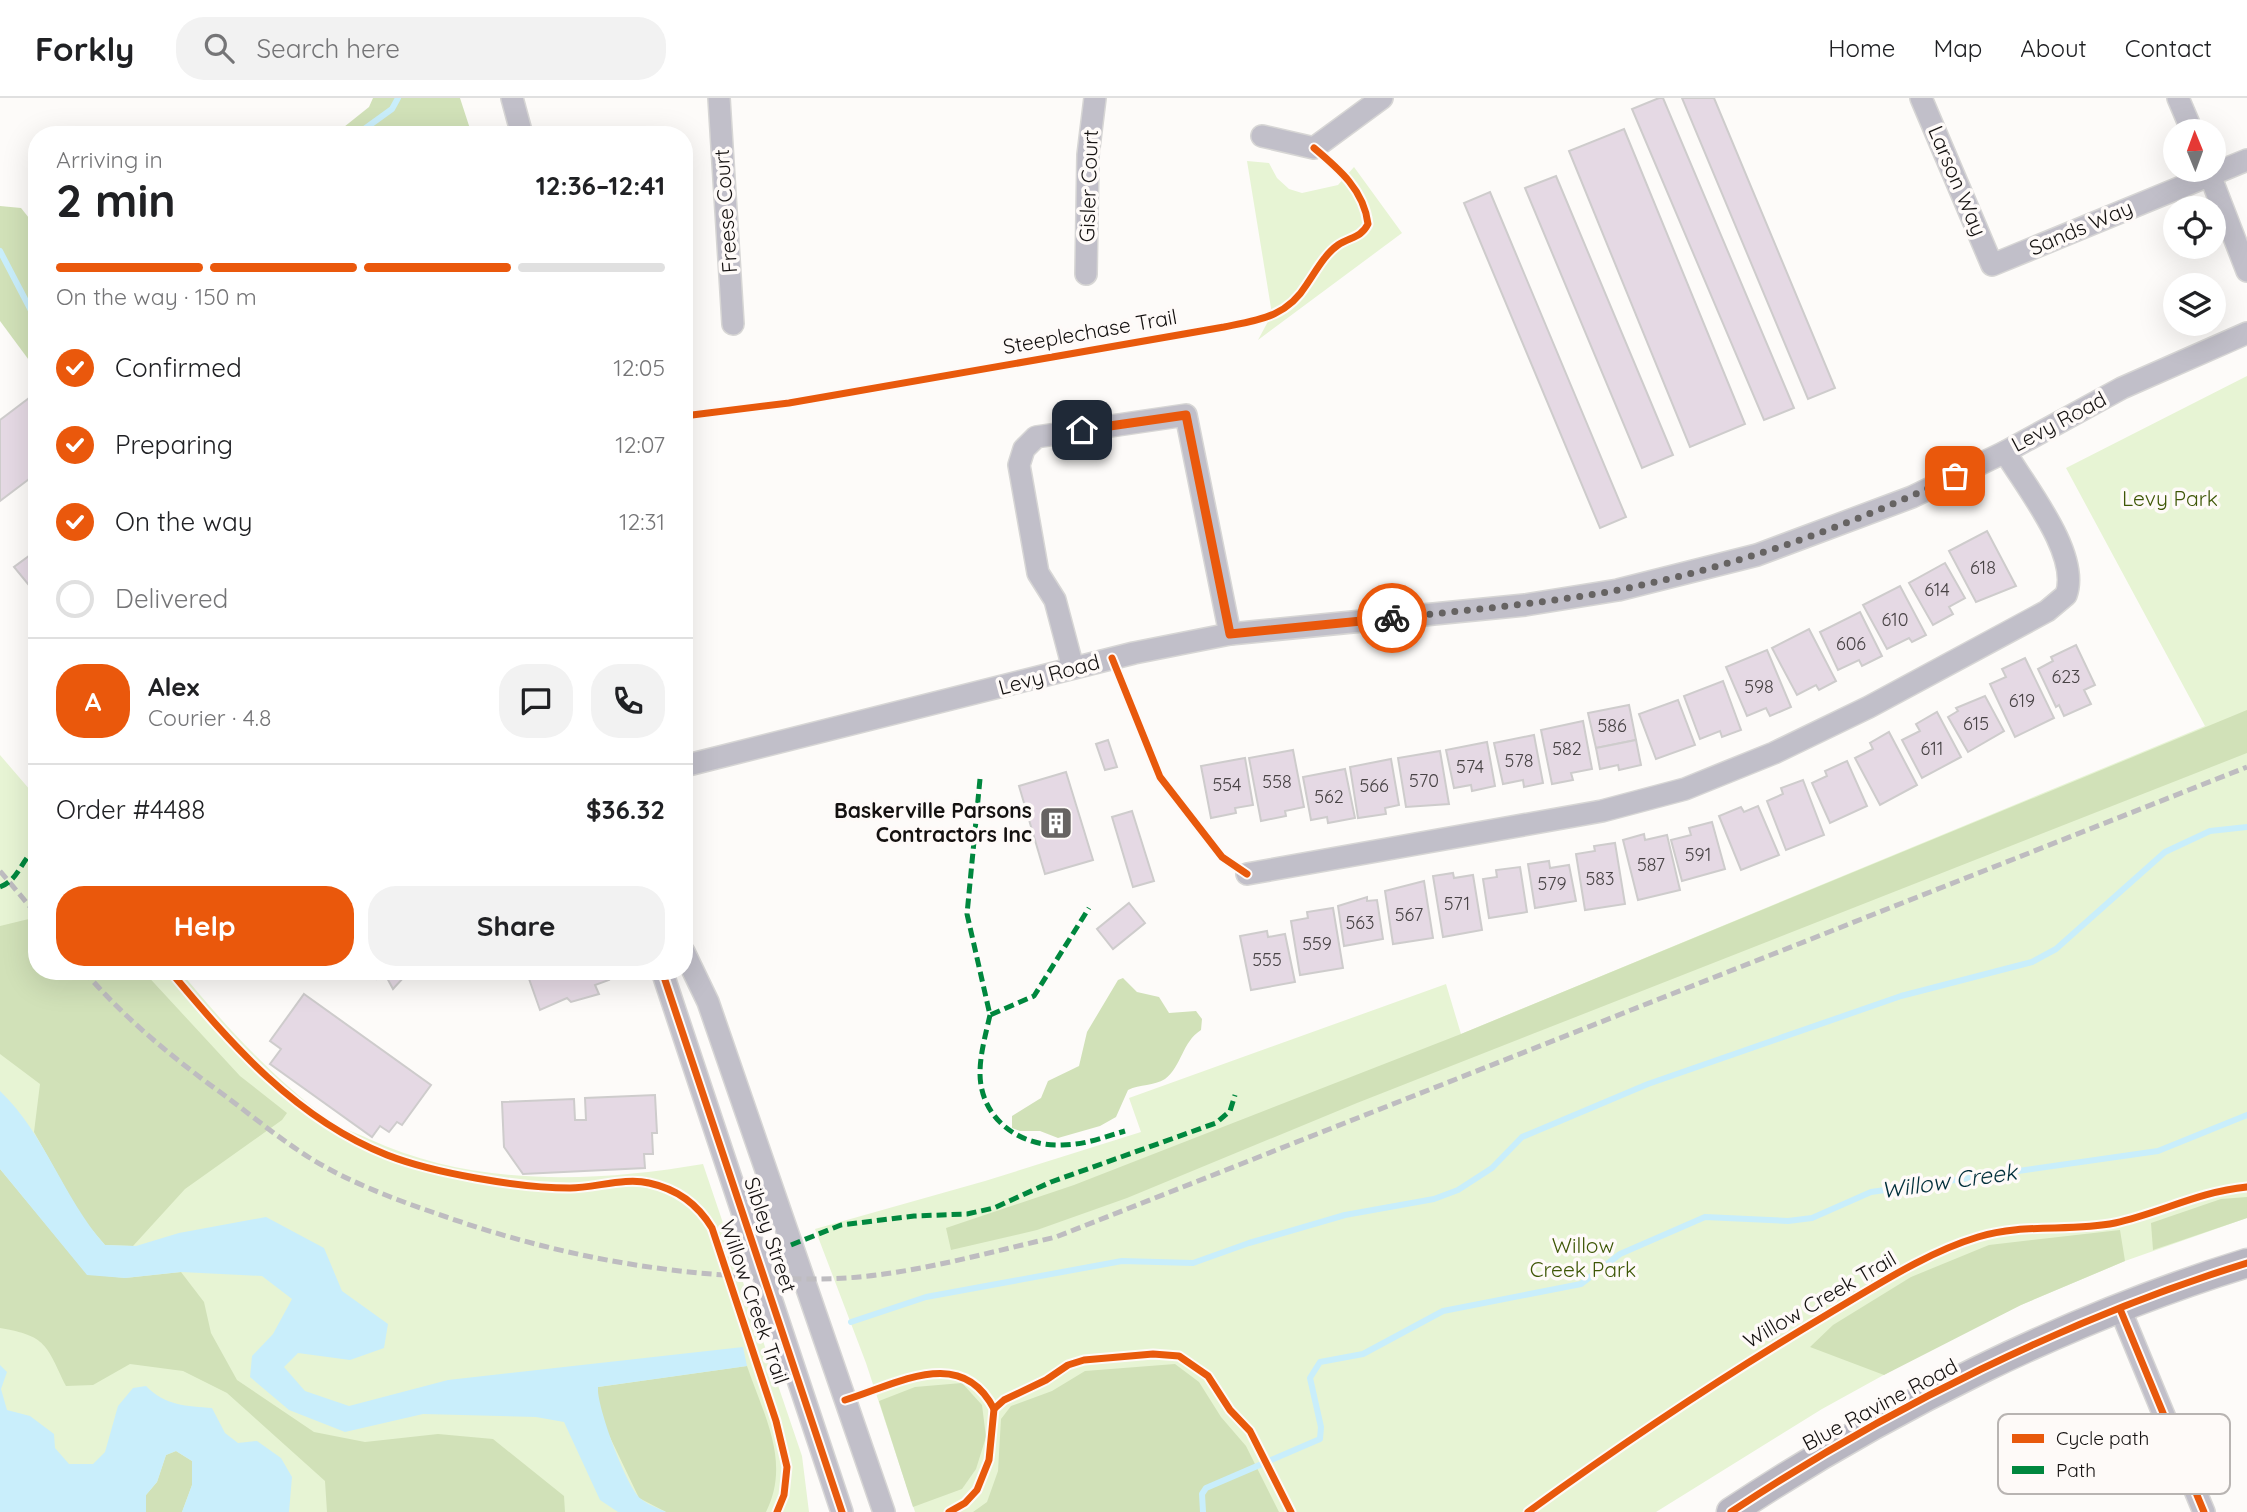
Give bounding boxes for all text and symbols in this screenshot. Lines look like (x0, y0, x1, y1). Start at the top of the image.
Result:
search box (176, 17, 666, 80)
text: Forkly (35, 28, 134, 69)
icon: search (200, 29, 238, 67)
text: Search here (256, 32, 400, 65)
text: Home (1828, 33, 1895, 63)
text: Map (1933, 33, 1982, 63)
text: About (2020, 33, 2087, 63)
text: Contact (2125, 33, 2212, 63)
north arrow (2163, 119, 2226, 182)
map controls (2163, 119, 2226, 336)
street label: Larson Way (1923, 122, 1993, 240)
street label: Gisler Court (1073, 129, 1103, 243)
text: Arriving in (56, 145, 163, 174)
street label: Freese Court (708, 148, 742, 274)
text: 12:36–12:41 (536, 169, 665, 202)
text: 2 min (56, 171, 176, 229)
street label: Sands Way (2025, 194, 2136, 260)
button: locate (2163, 196, 2226, 259)
button: layers (2163, 273, 2226, 336)
text: On the way · 150 m (56, 282, 257, 311)
street label: Steeplechase Trail (1001, 303, 1179, 359)
icon: check (56, 349, 94, 387)
text: Confirmed (115, 351, 242, 384)
text: 12:05 (613, 353, 665, 382)
street label: Levy Road (2007, 385, 2110, 457)
pin (1052, 400, 1112, 460)
icon: home (1063, 411, 1101, 449)
icon: check (56, 426, 94, 464)
text: Preparing (115, 428, 233, 461)
text: 12:07 (615, 430, 665, 459)
pin (1925, 446, 1985, 506)
icon: bag (1936, 457, 1974, 495)
park label: Levy Park (2122, 485, 2218, 511)
icon: check (56, 503, 94, 541)
text: On the way (115, 505, 253, 538)
text: 12:31 (619, 507, 665, 536)
house number: 618 (1970, 556, 1996, 579)
house number: 614 (1924, 578, 1950, 601)
text: Delivered (115, 582, 228, 615)
courier (1357, 583, 1427, 653)
icon: bike (1373, 599, 1411, 637)
house number: 610 (1882, 608, 1908, 631)
house number: 606 (1836, 632, 1866, 655)
street label: Levy Road (995, 648, 1102, 700)
button: chat (499, 664, 573, 738)
button: phone (591, 664, 665, 738)
house number: 623 (2051, 665, 2081, 688)
text: Alex (148, 670, 199, 703)
house number: 598 (1744, 675, 1774, 698)
text: A (85, 685, 101, 718)
house number: 619 (2009, 689, 2035, 712)
text: Courier · 4.8 (148, 703, 271, 732)
house number: 615 (1963, 712, 1989, 735)
house number: 586 (1597, 714, 1627, 737)
house number: 582 (1552, 737, 1582, 760)
house number: 611 (1921, 737, 1943, 760)
house number: 578 (1505, 749, 1533, 772)
house number: 574 (1456, 755, 1484, 778)
house number: 570 (1409, 769, 1439, 792)
house number: 558 (1262, 770, 1292, 793)
house number: 554 (1212, 773, 1242, 796)
house number: 566 (1359, 774, 1389, 797)
house number: 562 (1314, 785, 1344, 808)
text: Order #4488 (56, 793, 205, 826)
text: $36.32 (586, 793, 665, 826)
place label: Baskerville Parsons Contractors Inc (834, 797, 1032, 847)
building icon: Baskerville Parsons Contractors Inc (1037, 804, 1075, 842)
house number: 591 (1685, 843, 1711, 866)
house number: 587 (1637, 853, 1665, 876)
house number: 583 (1586, 867, 1614, 890)
house number: 579 (1537, 872, 1567, 895)
button: Help (56, 886, 354, 966)
button: Share (368, 886, 665, 966)
house number: 571 (1444, 892, 1470, 915)
house number: 567 (1395, 903, 1423, 926)
house number: 563 (1346, 911, 1374, 934)
house number: 559 (1302, 932, 1332, 955)
house number: 555 (1252, 948, 1282, 971)
water label: Willow Creek (1879, 1156, 2020, 1204)
street label: Sibley Street (739, 1173, 803, 1296)
street label: Willow Creek Trail (715, 1216, 795, 1387)
park label: Willow Creek Park (1530, 1232, 1636, 1282)
street label: Willow Creek Trail (1739, 1245, 1900, 1353)
street label: Blue Ravine Road (1798, 1352, 1962, 1456)
legend (1998, 1414, 2230, 1494)
text: Cycle path (2056, 1426, 2149, 1450)
text: Path (2056, 1458, 2096, 1482)

